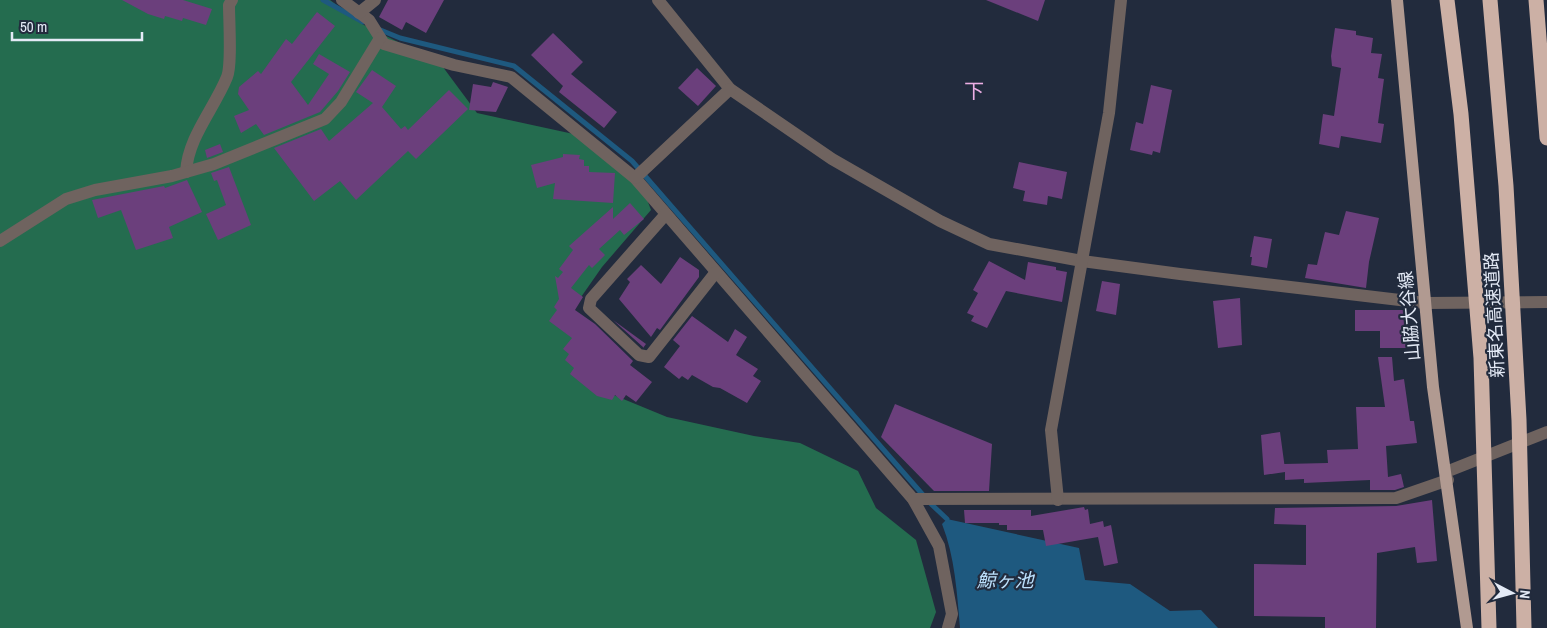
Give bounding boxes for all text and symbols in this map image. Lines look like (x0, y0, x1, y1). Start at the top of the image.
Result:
scale bar (12, 10, 142, 42)
text: 50 m (20, 16, 47, 37)
district label: 下 (964, 77, 984, 104)
street label: 新東名高速道路 (1478, 251, 1510, 379)
street label: 山脇大谷線 (1393, 270, 1425, 362)
water label: 鯨ヶ池 (976, 567, 1035, 593)
north arrow (1487, 568, 1537, 618)
text: N (1516, 589, 1534, 599)

